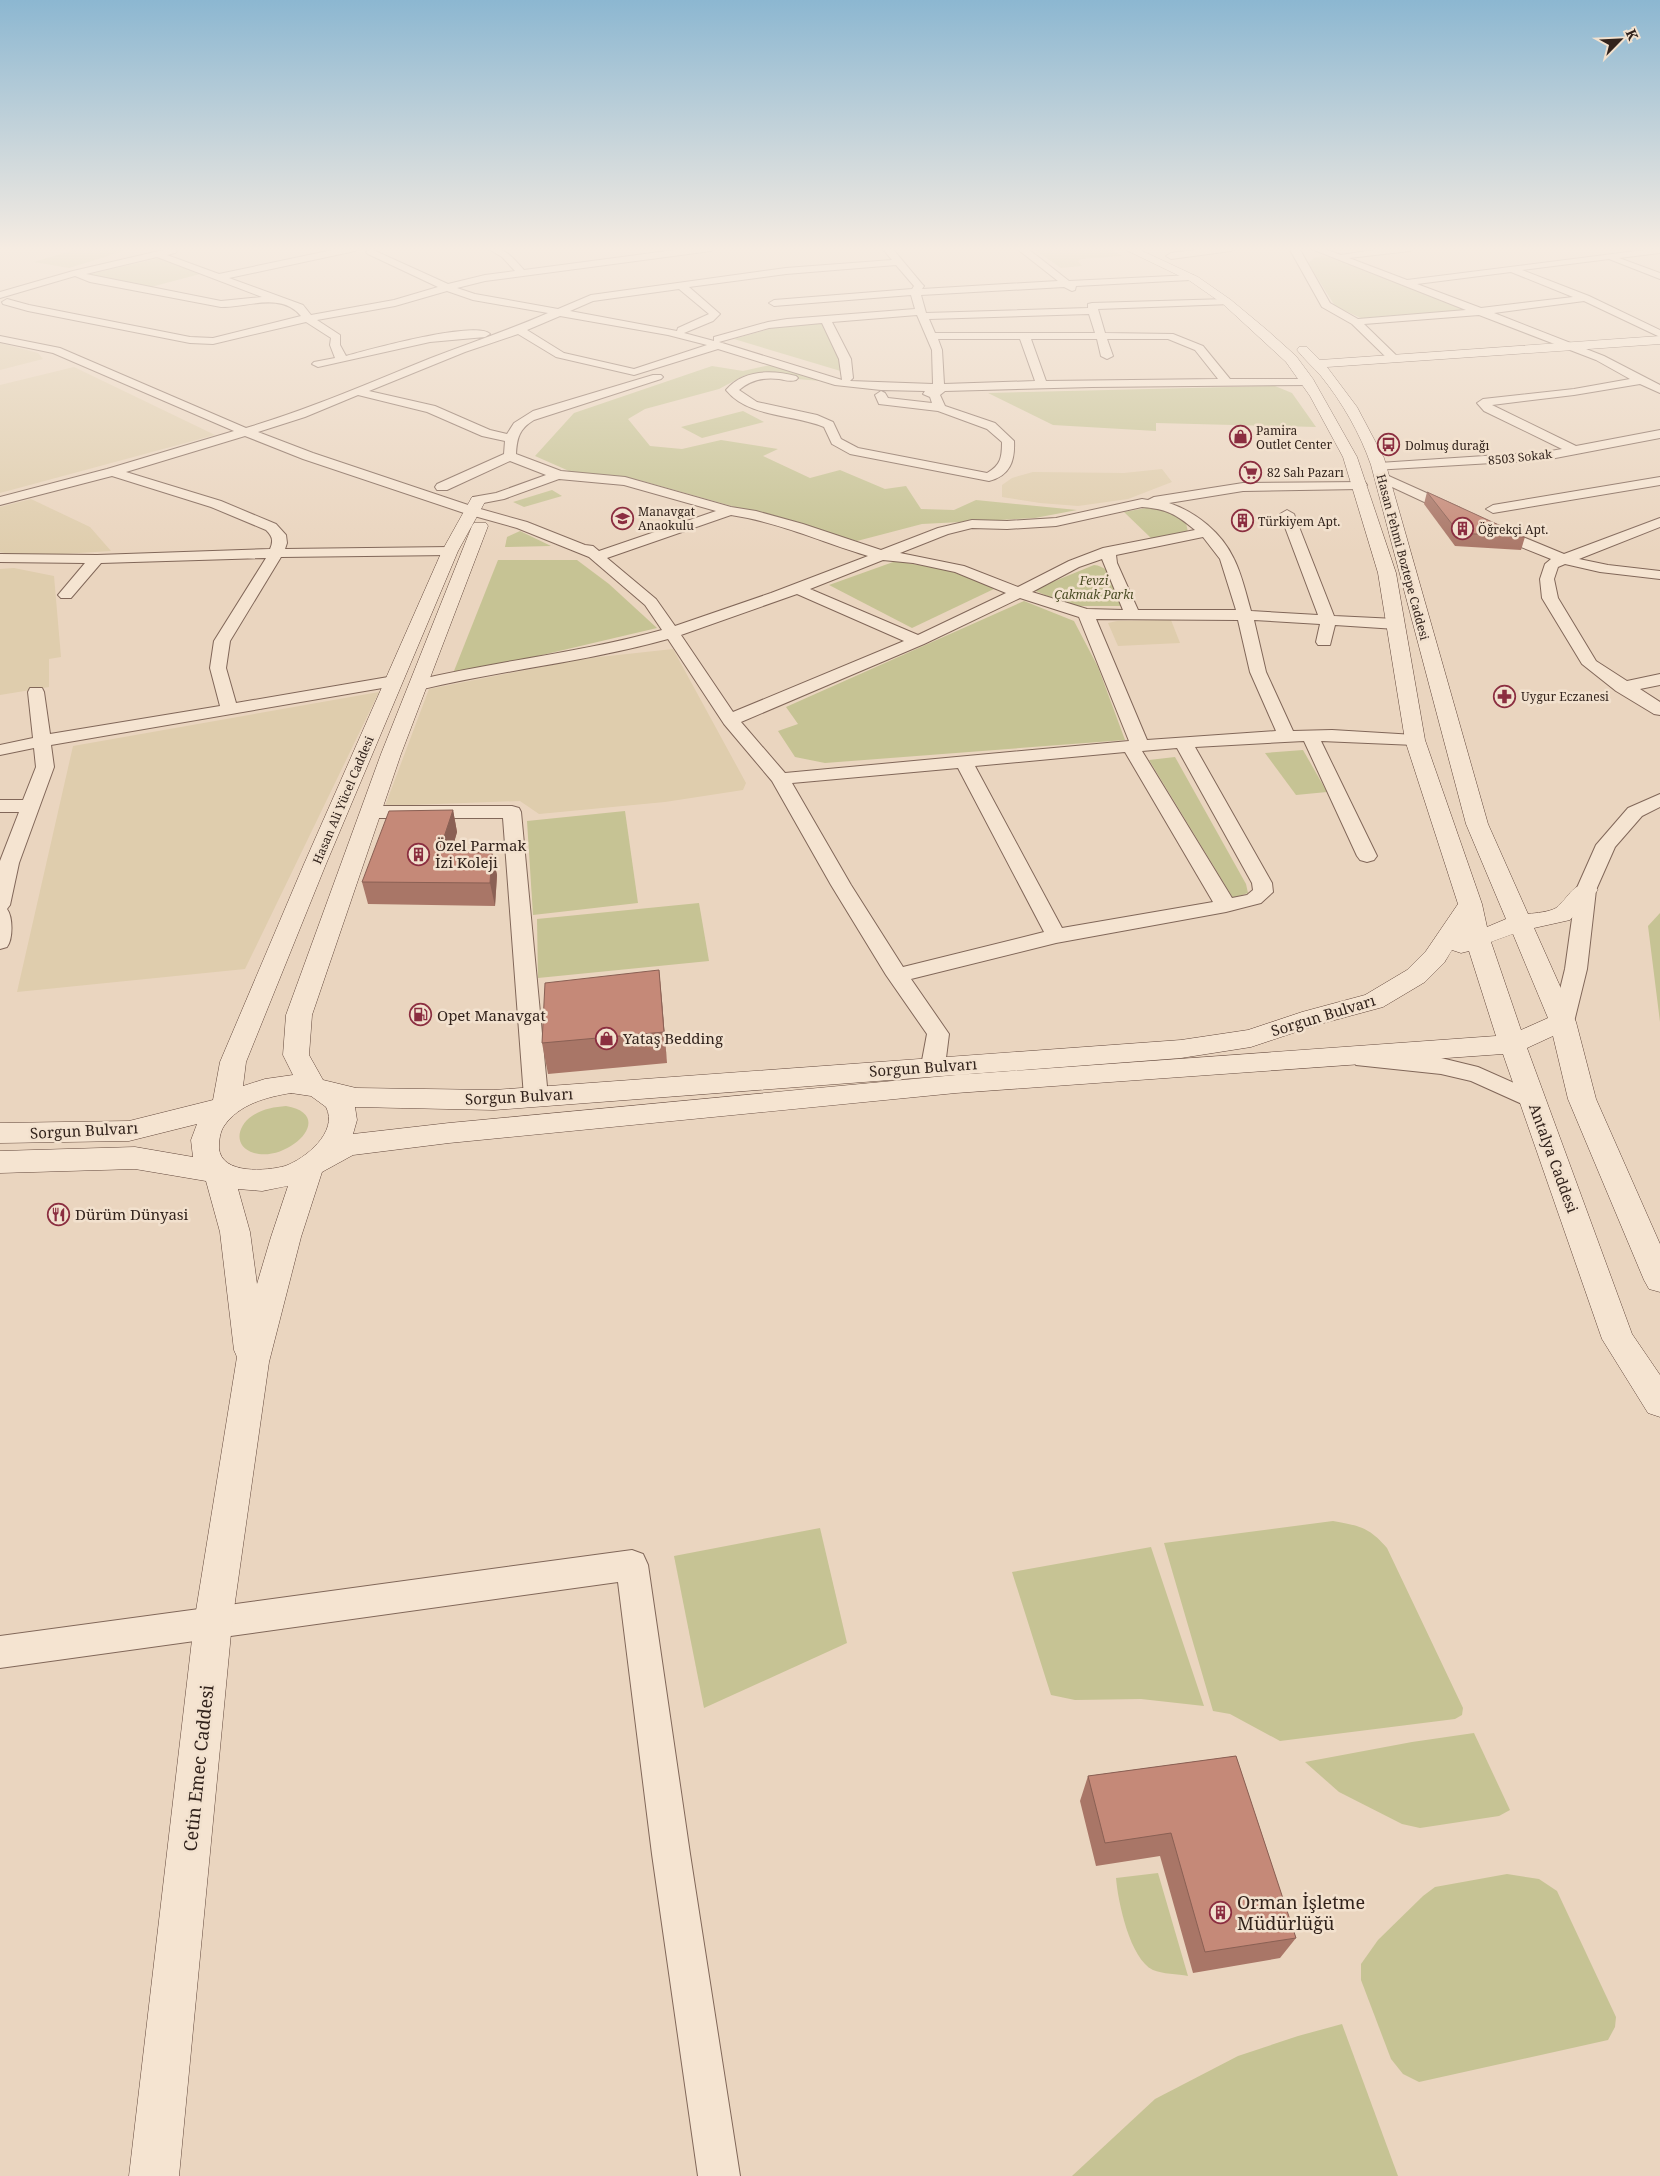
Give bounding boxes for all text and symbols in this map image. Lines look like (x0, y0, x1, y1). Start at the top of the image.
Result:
north arrow (1595, 15, 1645, 65)
text: K (1622, 26, 1643, 44)
place label: Pamira Outlet Center (1256, 422, 1332, 453)
shop icon: Pamira Outlet Center (1228, 425, 1252, 449)
bus stop icon: Dolmuş durağı (1377, 433, 1401, 457)
place label: Dolmuş durağı (1405, 437, 1489, 454)
street label: 8503 Sokak (1487, 445, 1554, 469)
supermarket icon: 82 Salı Pazarı (1239, 460, 1263, 484)
place label: 82 Salı Pazarı (1267, 464, 1344, 481)
street label: Hasan Fehmi Boztepe Caddesi (1373, 472, 1433, 642)
place label: Manavgat Anaokulu (638, 503, 695, 534)
school or university icon: Manavgat Anaokulu (610, 506, 634, 530)
building icon: Türkiyem Apt. (1230, 509, 1254, 533)
place label: Türkiyem Apt. (1258, 513, 1340, 530)
building icon: Öğrekçi Apt. (1450, 517, 1474, 541)
place label: Öğrekçi Apt. (1478, 521, 1548, 538)
park label: Fevzi Çakmak Parkı (1054, 572, 1134, 603)
pharmacy icon: Uygur Eczanesi (1493, 684, 1517, 708)
place label: Uygur Eczanesi (1521, 688, 1609, 705)
street label: Hasan Ali Yücel Caddesi (308, 733, 378, 866)
place label: Özel Parmak İzi Koleji (435, 835, 527, 872)
building icon: Özel Parmak İzi Koleji (407, 842, 431, 866)
street label: Sorgun Bulvarı (1268, 990, 1378, 1040)
fuel station icon: Opet Manavgat (409, 1003, 433, 1027)
place label: Opet Manavgat (437, 1005, 546, 1025)
shop icon: Yataş Bedding (595, 1026, 619, 1050)
place label: Yataş Bedding (622, 1028, 723, 1048)
street label: Sorgun Bulvarı (868, 1053, 978, 1081)
street label: Sorgun Bulvarı (465, 1083, 574, 1109)
street label: Antalya Caddesi (1525, 1100, 1583, 1216)
street label: Sorgun Bulvarı (30, 1117, 139, 1143)
restaurant icon: Dürüm Dünyasi (47, 1202, 71, 1226)
place label: Dürüm Dünyasi (75, 1204, 189, 1224)
street label: Cetin Emec Caddesi (177, 1683, 219, 1852)
place label: Orman İşletme Müdürlüğü (1237, 1890, 1365, 1935)
building icon: Orman İşletme Müdürlüğü (1209, 1900, 1233, 1924)

